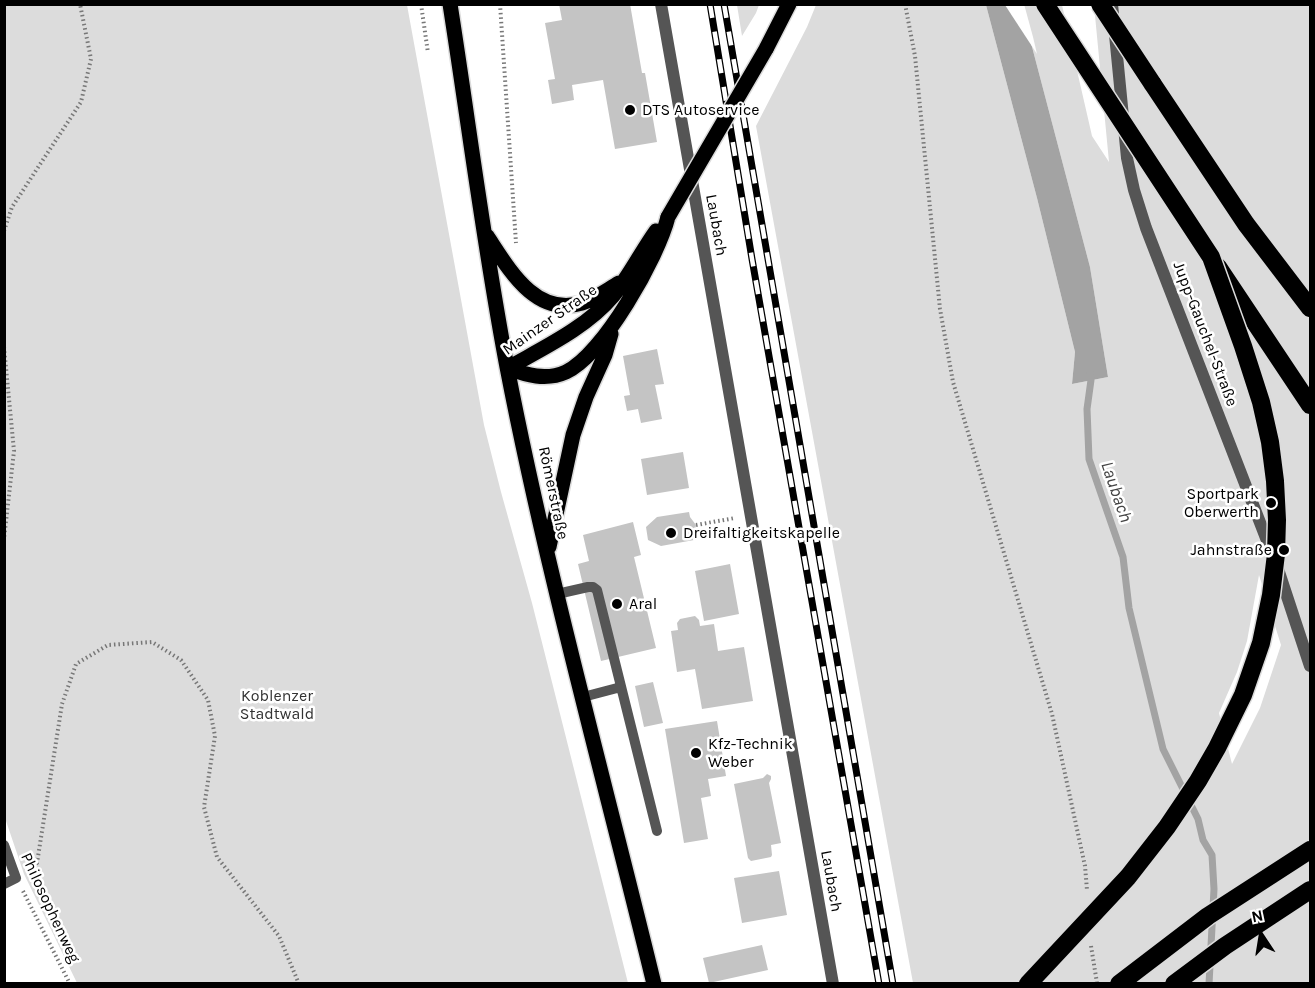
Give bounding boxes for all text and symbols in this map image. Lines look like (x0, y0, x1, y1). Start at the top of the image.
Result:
place label: DTS Autoservice (642, 100, 759, 120)
marker: DTS Autoservice (623, 103, 637, 117)
street label: Laubach (701, 193, 731, 257)
street label: Jupp-Gauchel-Straße (1168, 259, 1242, 409)
street label: Mainzer Straße (499, 280, 601, 360)
street label: Römerstraße (534, 445, 572, 541)
water label: Laubach (1096, 459, 1136, 525)
place label: Sportpark Oberwerth (1184, 484, 1259, 522)
marker: Sportpark Oberwerth (1264, 496, 1278, 510)
place label: Dreifaltigkeitskapelle (683, 523, 840, 543)
marker: Dreifaltigkeitskapelle (664, 526, 678, 540)
place label: Jahnstraße (1190, 540, 1272, 560)
marker: Jahnstraße (1277, 543, 1291, 557)
place label: Aral (629, 594, 657, 614)
marker: Aral (610, 597, 624, 611)
park label: Koblenzer Stadtwald (240, 686, 314, 724)
place label: Kfz-Technik Weber (708, 734, 793, 772)
marker: Kfz-Technik Weber (689, 746, 703, 760)
street label: Laubach (816, 849, 846, 913)
street label: Philosophenweg (16, 850, 84, 966)
north arrow (1231, 904, 1291, 964)
text: N (1250, 905, 1265, 926)

